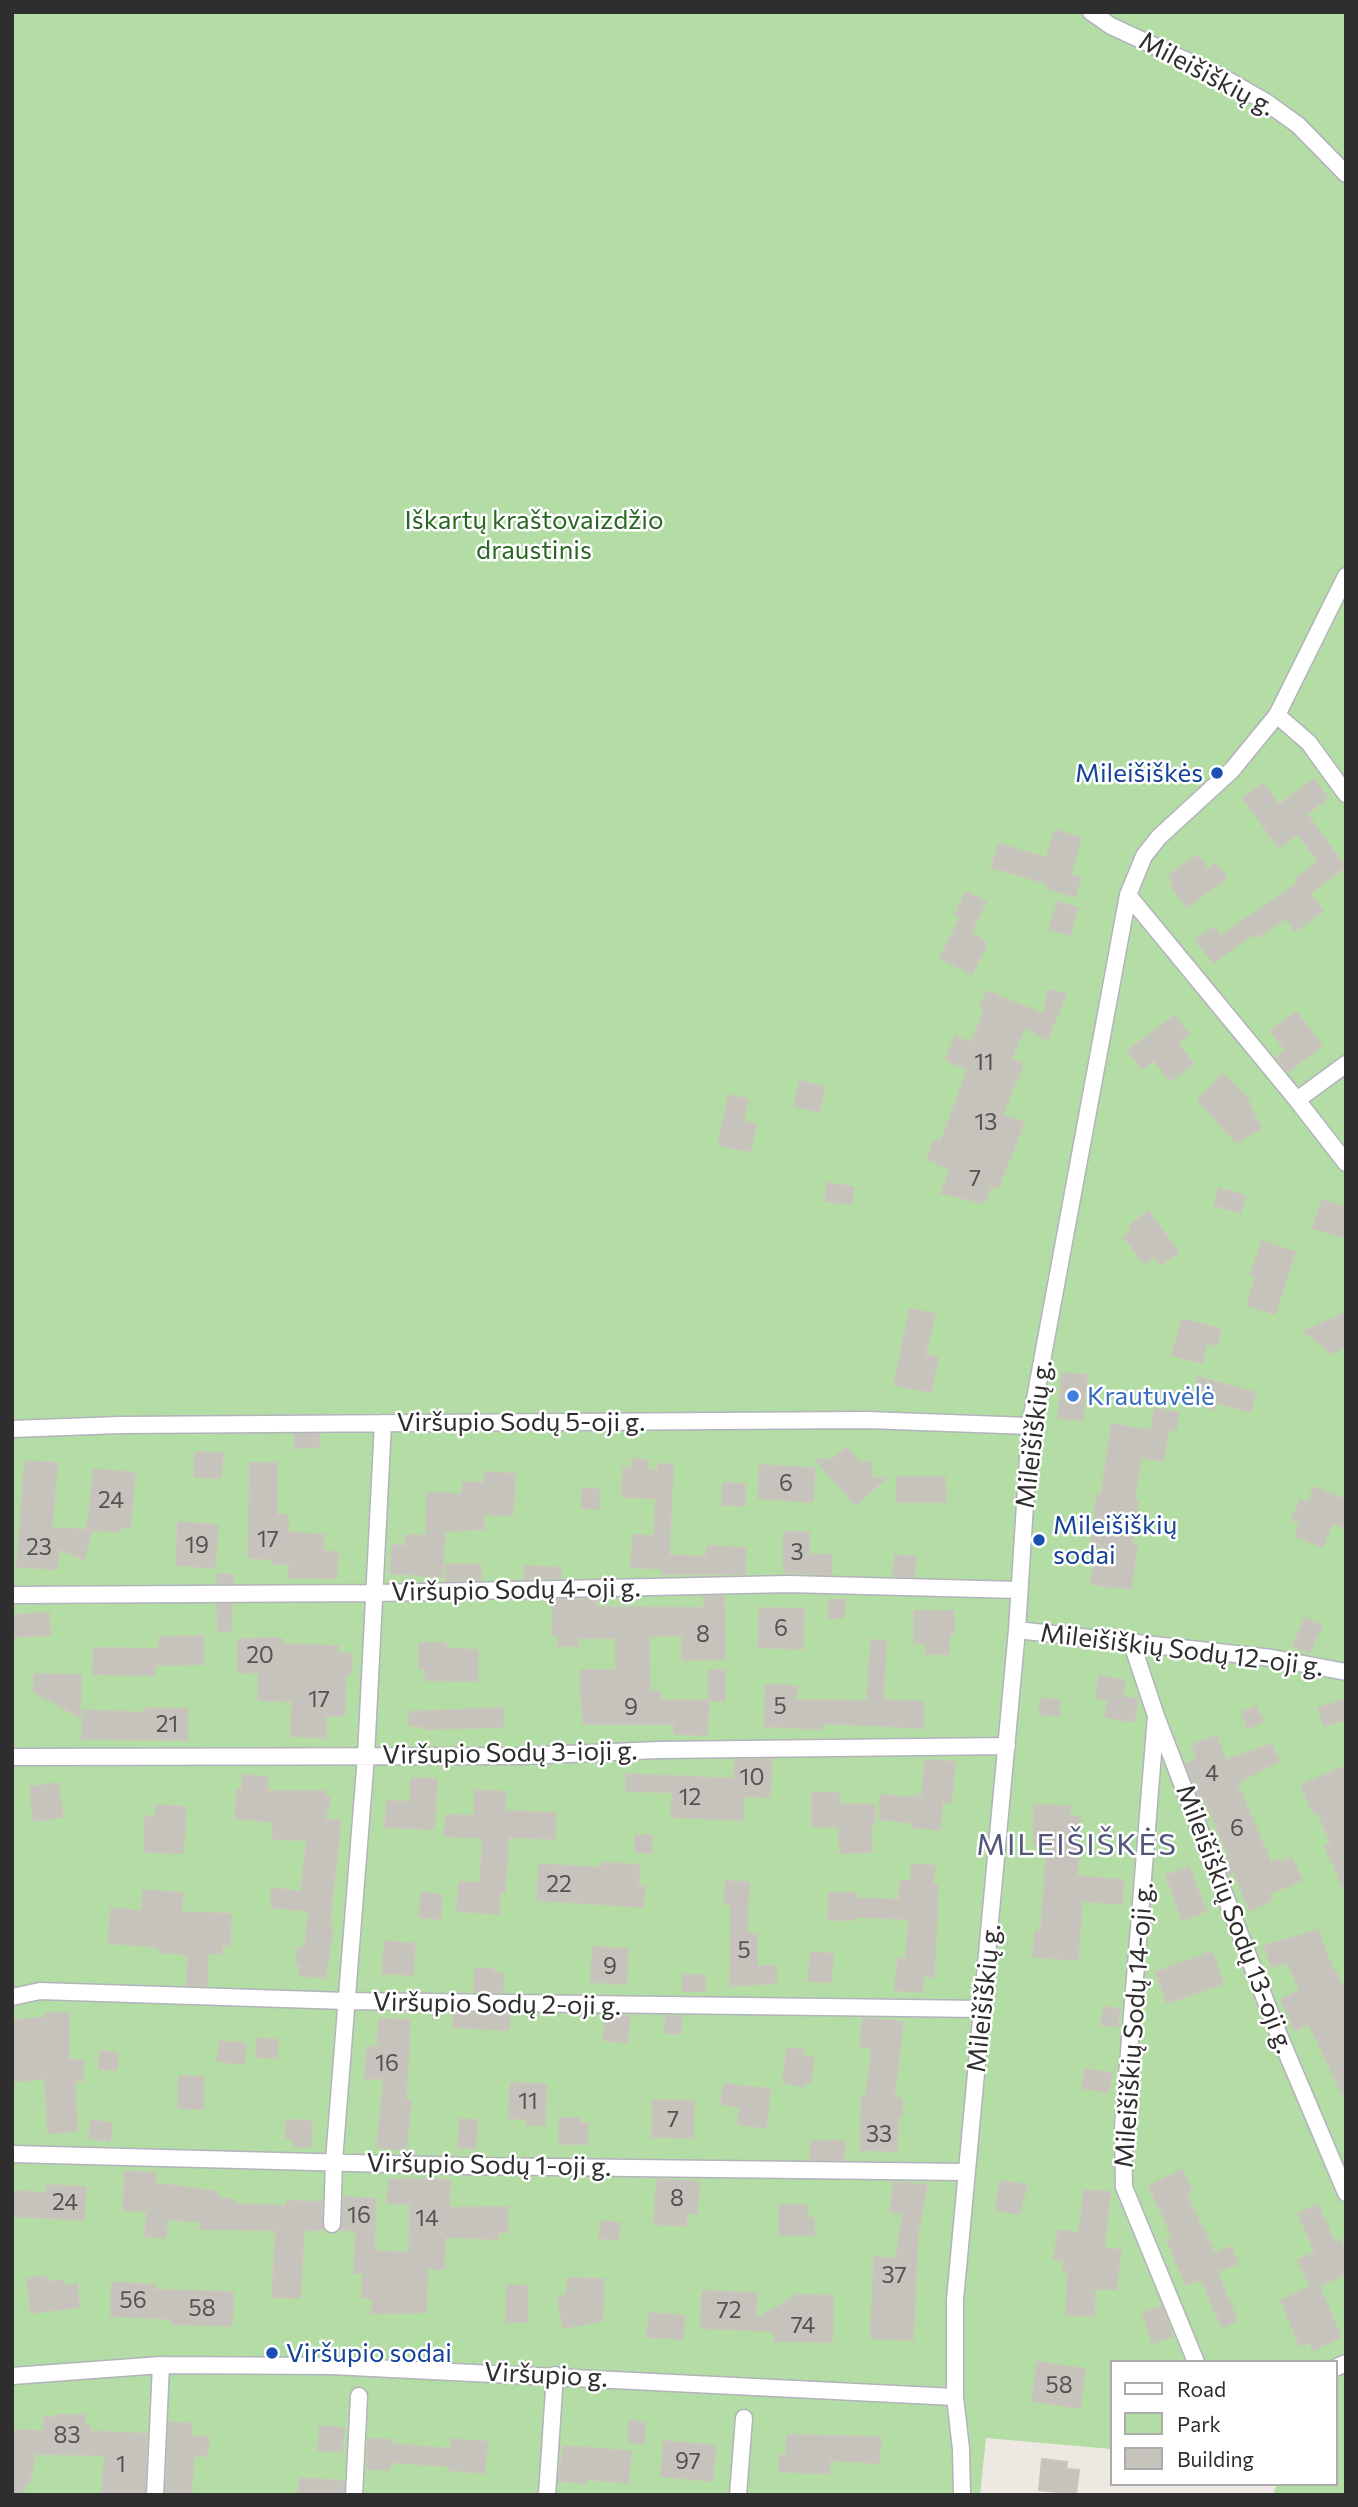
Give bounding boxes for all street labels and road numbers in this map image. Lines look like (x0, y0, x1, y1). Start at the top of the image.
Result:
street label: Mileišiškių g. (1134, 25, 1280, 123)
street label: Mileišiškių g. (1009, 1358, 1059, 1510)
street label: Viršupio Sodų 5-oji g. (397, 1406, 645, 1438)
street label: Viršupio Sodų 4-oji g. (391, 1572, 641, 1608)
street label: Mileišiškių Sodų 12-oji g. (1039, 1617, 1325, 1683)
street label: Viršupio Sodų 3-ioji g. (382, 1735, 638, 1771)
street label: Mileišiškių Sodų 13-oji g. (1169, 1780, 1301, 2058)
street label: Mileišiškių Sodų 14-oji g. (1108, 1881, 1160, 2169)
street label: Mileišiškių g. (961, 1922, 1007, 2074)
street label: Viršupio Sodų 2-oji g. (373, 1986, 621, 2022)
street label: Viršupio Sodų 1-oji g. (366, 2147, 612, 2183)
street label: Viršupio g. (483, 2356, 609, 2394)

